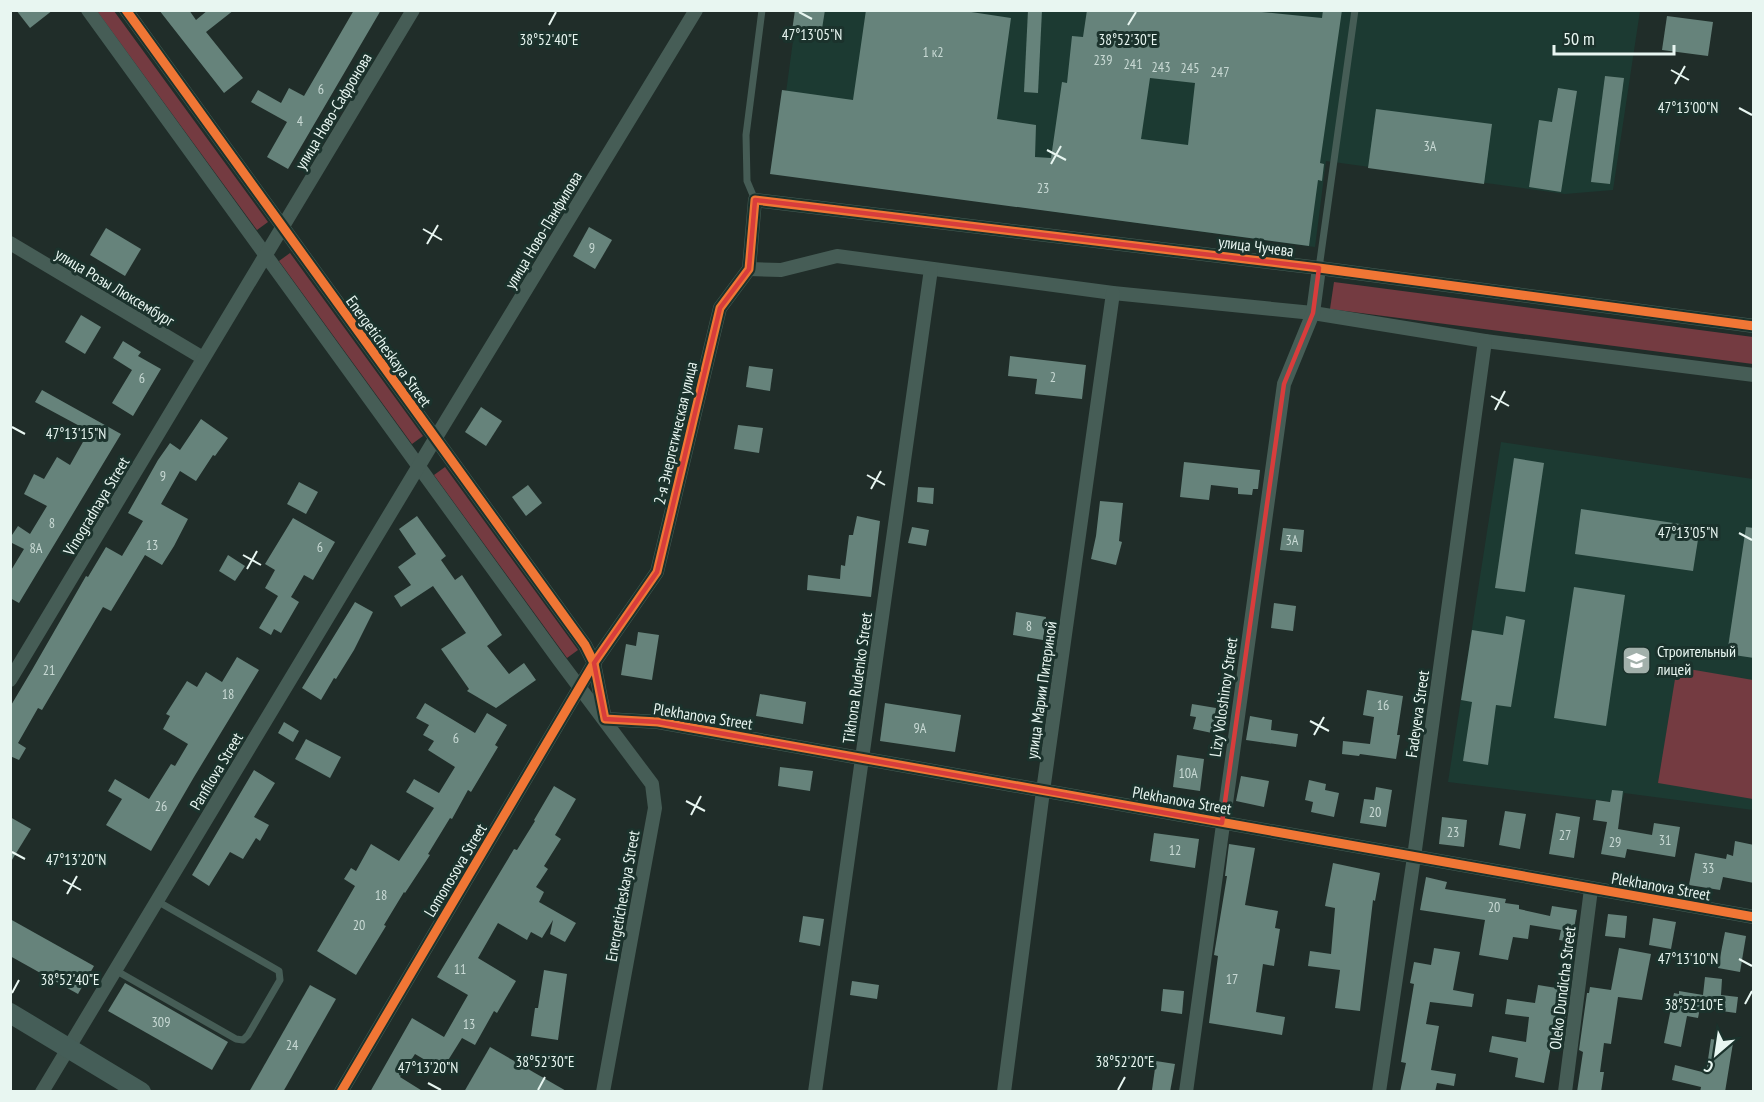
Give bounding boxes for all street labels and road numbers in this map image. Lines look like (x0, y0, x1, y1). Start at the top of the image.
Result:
street label: улица Ново-Сафронова (290, 49, 376, 173)
street label: улица Ново-Панфилова (500, 168, 586, 292)
street label: улица Чучева (1217, 231, 1295, 261)
street label: улица Розы Люксембург (52, 243, 179, 331)
street label: Energeticheskaya Street (342, 291, 436, 411)
street label: 2-я Энергетическая улица (649, 360, 701, 506)
street label: Vinogradnaya Street (58, 452, 134, 560)
street label: Tikhona Rudenko Street (838, 611, 876, 745)
street label: улица Марии Питериной (1021, 620, 1061, 760)
street label: Lizy Voloshinoy Street (1205, 635, 1241, 758)
street label: Fadeyeva Street (1401, 669, 1433, 759)
street label: Plekhanova Street (652, 698, 755, 734)
street label: Panfilova Street (185, 728, 247, 813)
street label: Plekhanova Street (1131, 781, 1234, 819)
street label: Lomonosova Street (419, 819, 491, 920)
street label: Energeticheskaya Street (601, 828, 643, 963)
street label: Plekhanova Street (1610, 867, 1713, 905)
street label: Oleko Dundicha Street (1545, 925, 1580, 1051)

